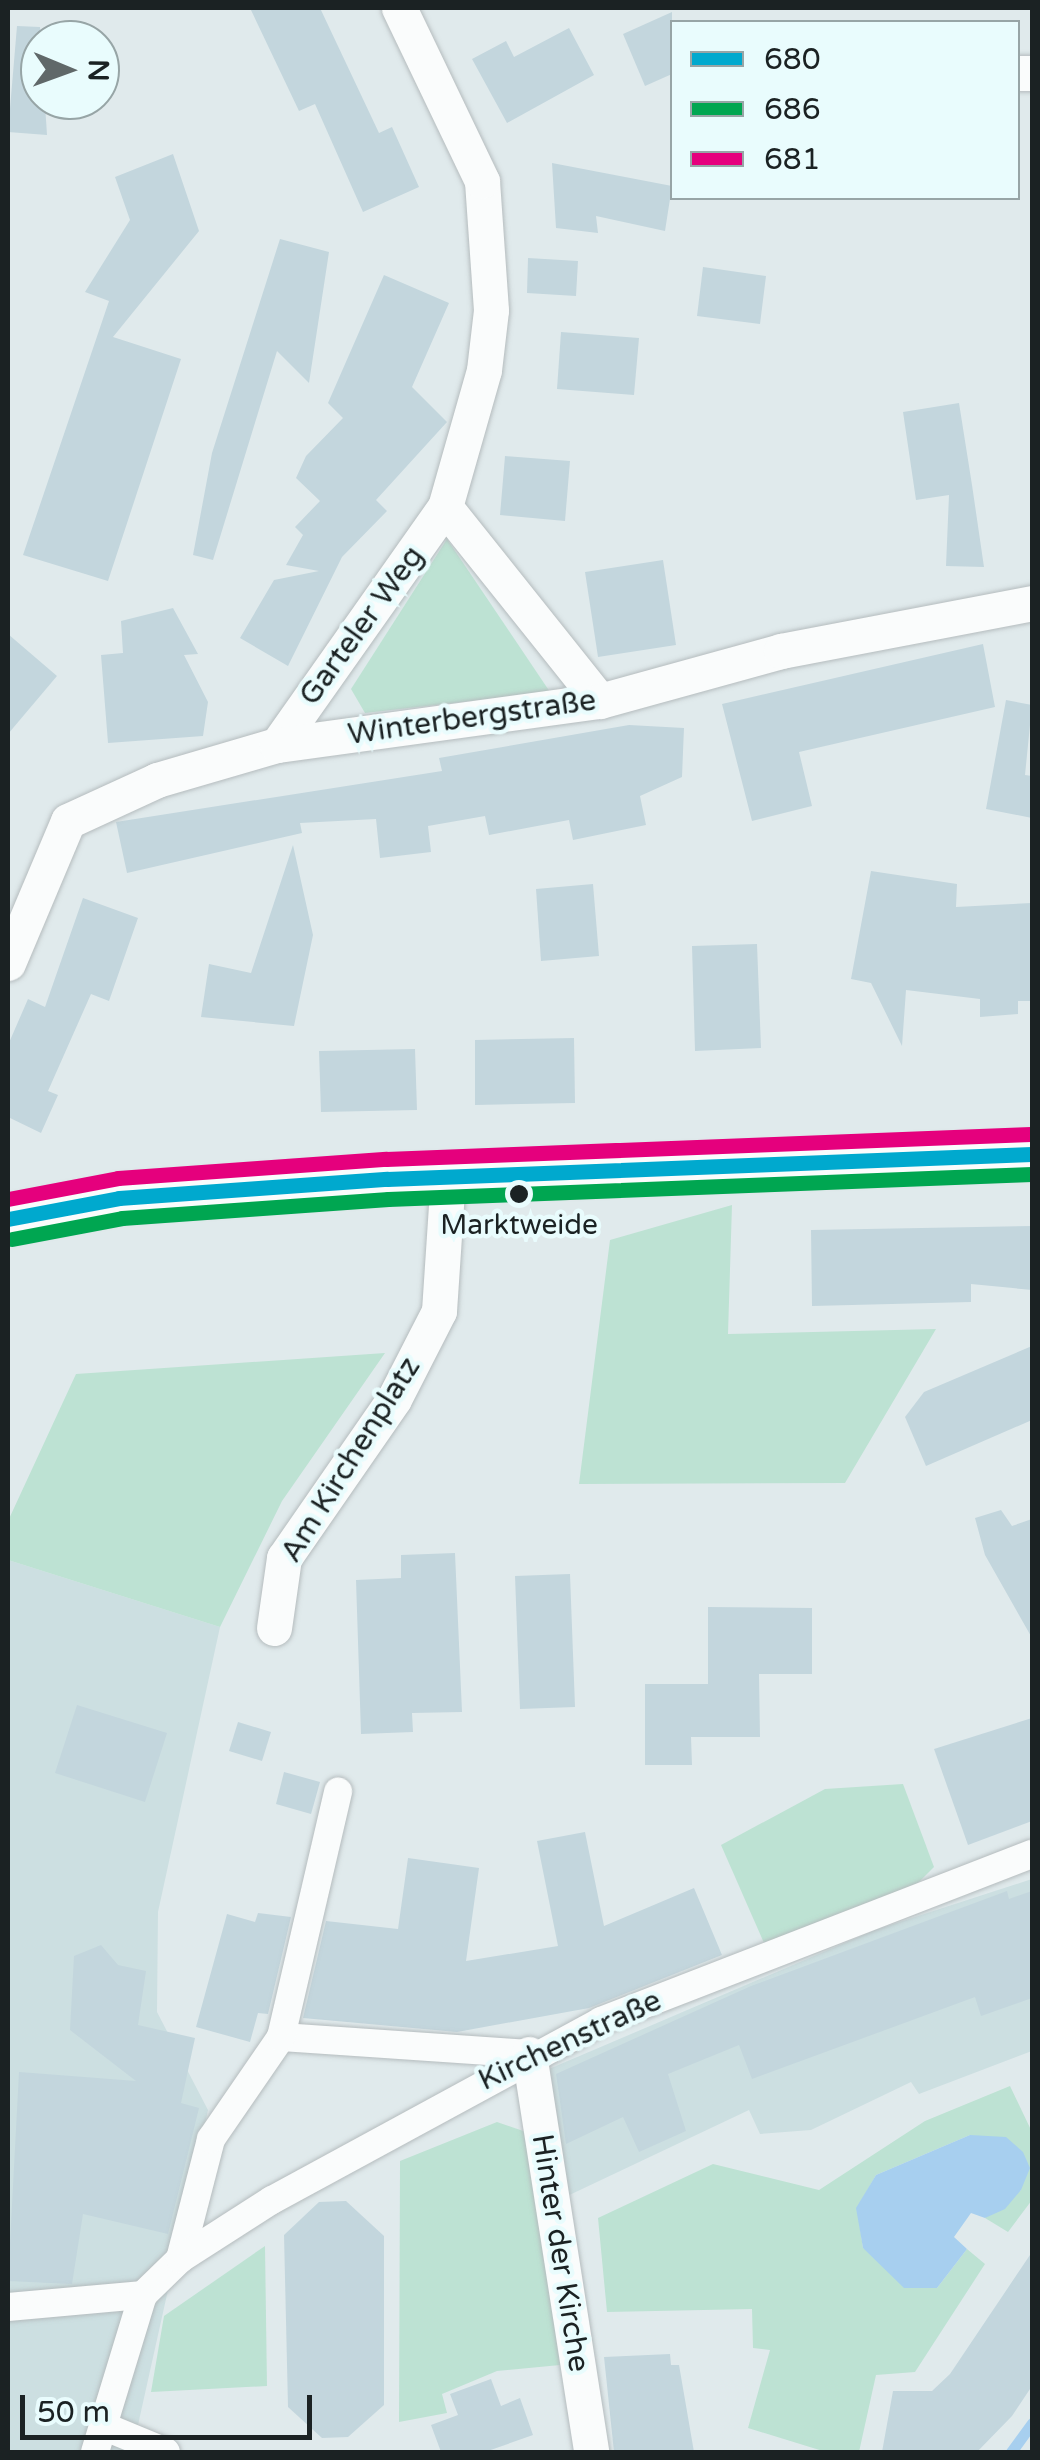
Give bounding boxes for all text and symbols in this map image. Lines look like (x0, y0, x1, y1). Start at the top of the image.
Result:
north arrow (20, 20, 120, 120)
legend (670, 20, 1020, 200)
text: 680 (764, 41, 821, 78)
text: N (81, 59, 115, 82)
text: 686 (764, 91, 821, 128)
text: 681 (764, 141, 821, 178)
street label: Garteler Weg (292, 539, 432, 713)
street label: Winterbergstraße (346, 683, 598, 753)
marker: Marktweide (509, 1184, 529, 1204)
place label: Marktweide (440, 1208, 598, 1242)
street label: Am Kirchenplatz (273, 1351, 429, 1569)
street label: Kirchenstraße (473, 1983, 667, 2099)
street label: Hinter der Kirche (523, 2132, 597, 2374)
scale bar (25, 2375, 318, 2437)
text: 50 m (37, 2394, 110, 2431)

